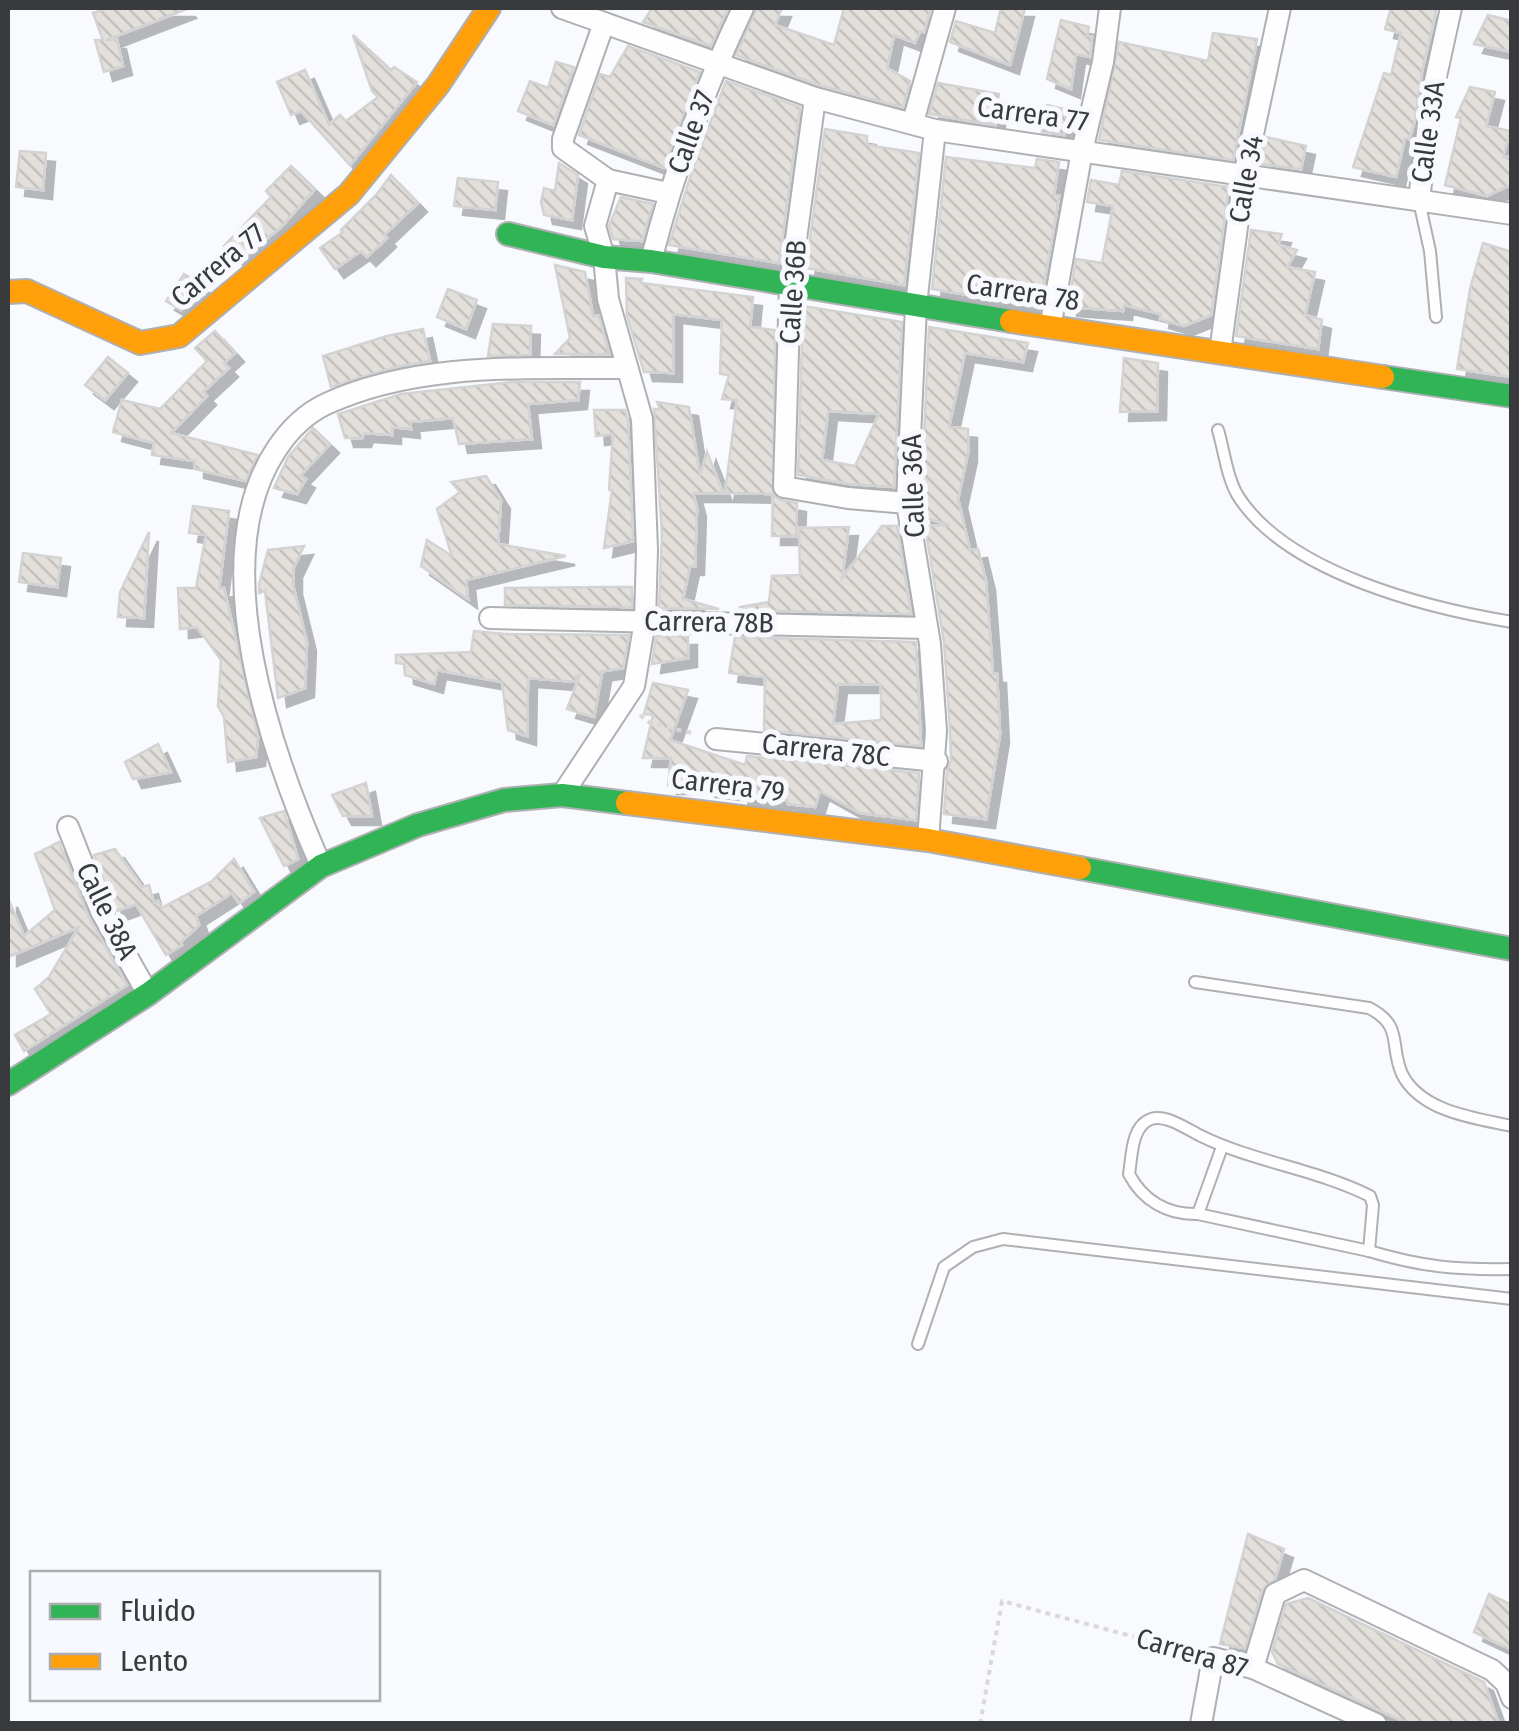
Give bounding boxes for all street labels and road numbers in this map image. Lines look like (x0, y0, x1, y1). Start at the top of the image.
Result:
street label: Calle 33A (1405, 79, 1452, 185)
street label: Calle 37 (661, 86, 721, 178)
street label: Carrera 77 (975, 90, 1091, 138)
street label: Calle 34 (1222, 133, 1270, 225)
street label: Carrera 77 (164, 216, 272, 314)
street label: Calle 36B (773, 239, 813, 345)
street label: Carrera 78 (964, 267, 1082, 317)
street label: Calle 36A (895, 433, 931, 538)
street label: Carrera 78B (644, 604, 774, 640)
street label: Carrera 78C (760, 727, 892, 773)
street label: Carrera 79 (669, 762, 787, 808)
street label: Calle 38A (69, 857, 145, 965)
street label: Carrera 87 (1132, 1621, 1252, 1685)

